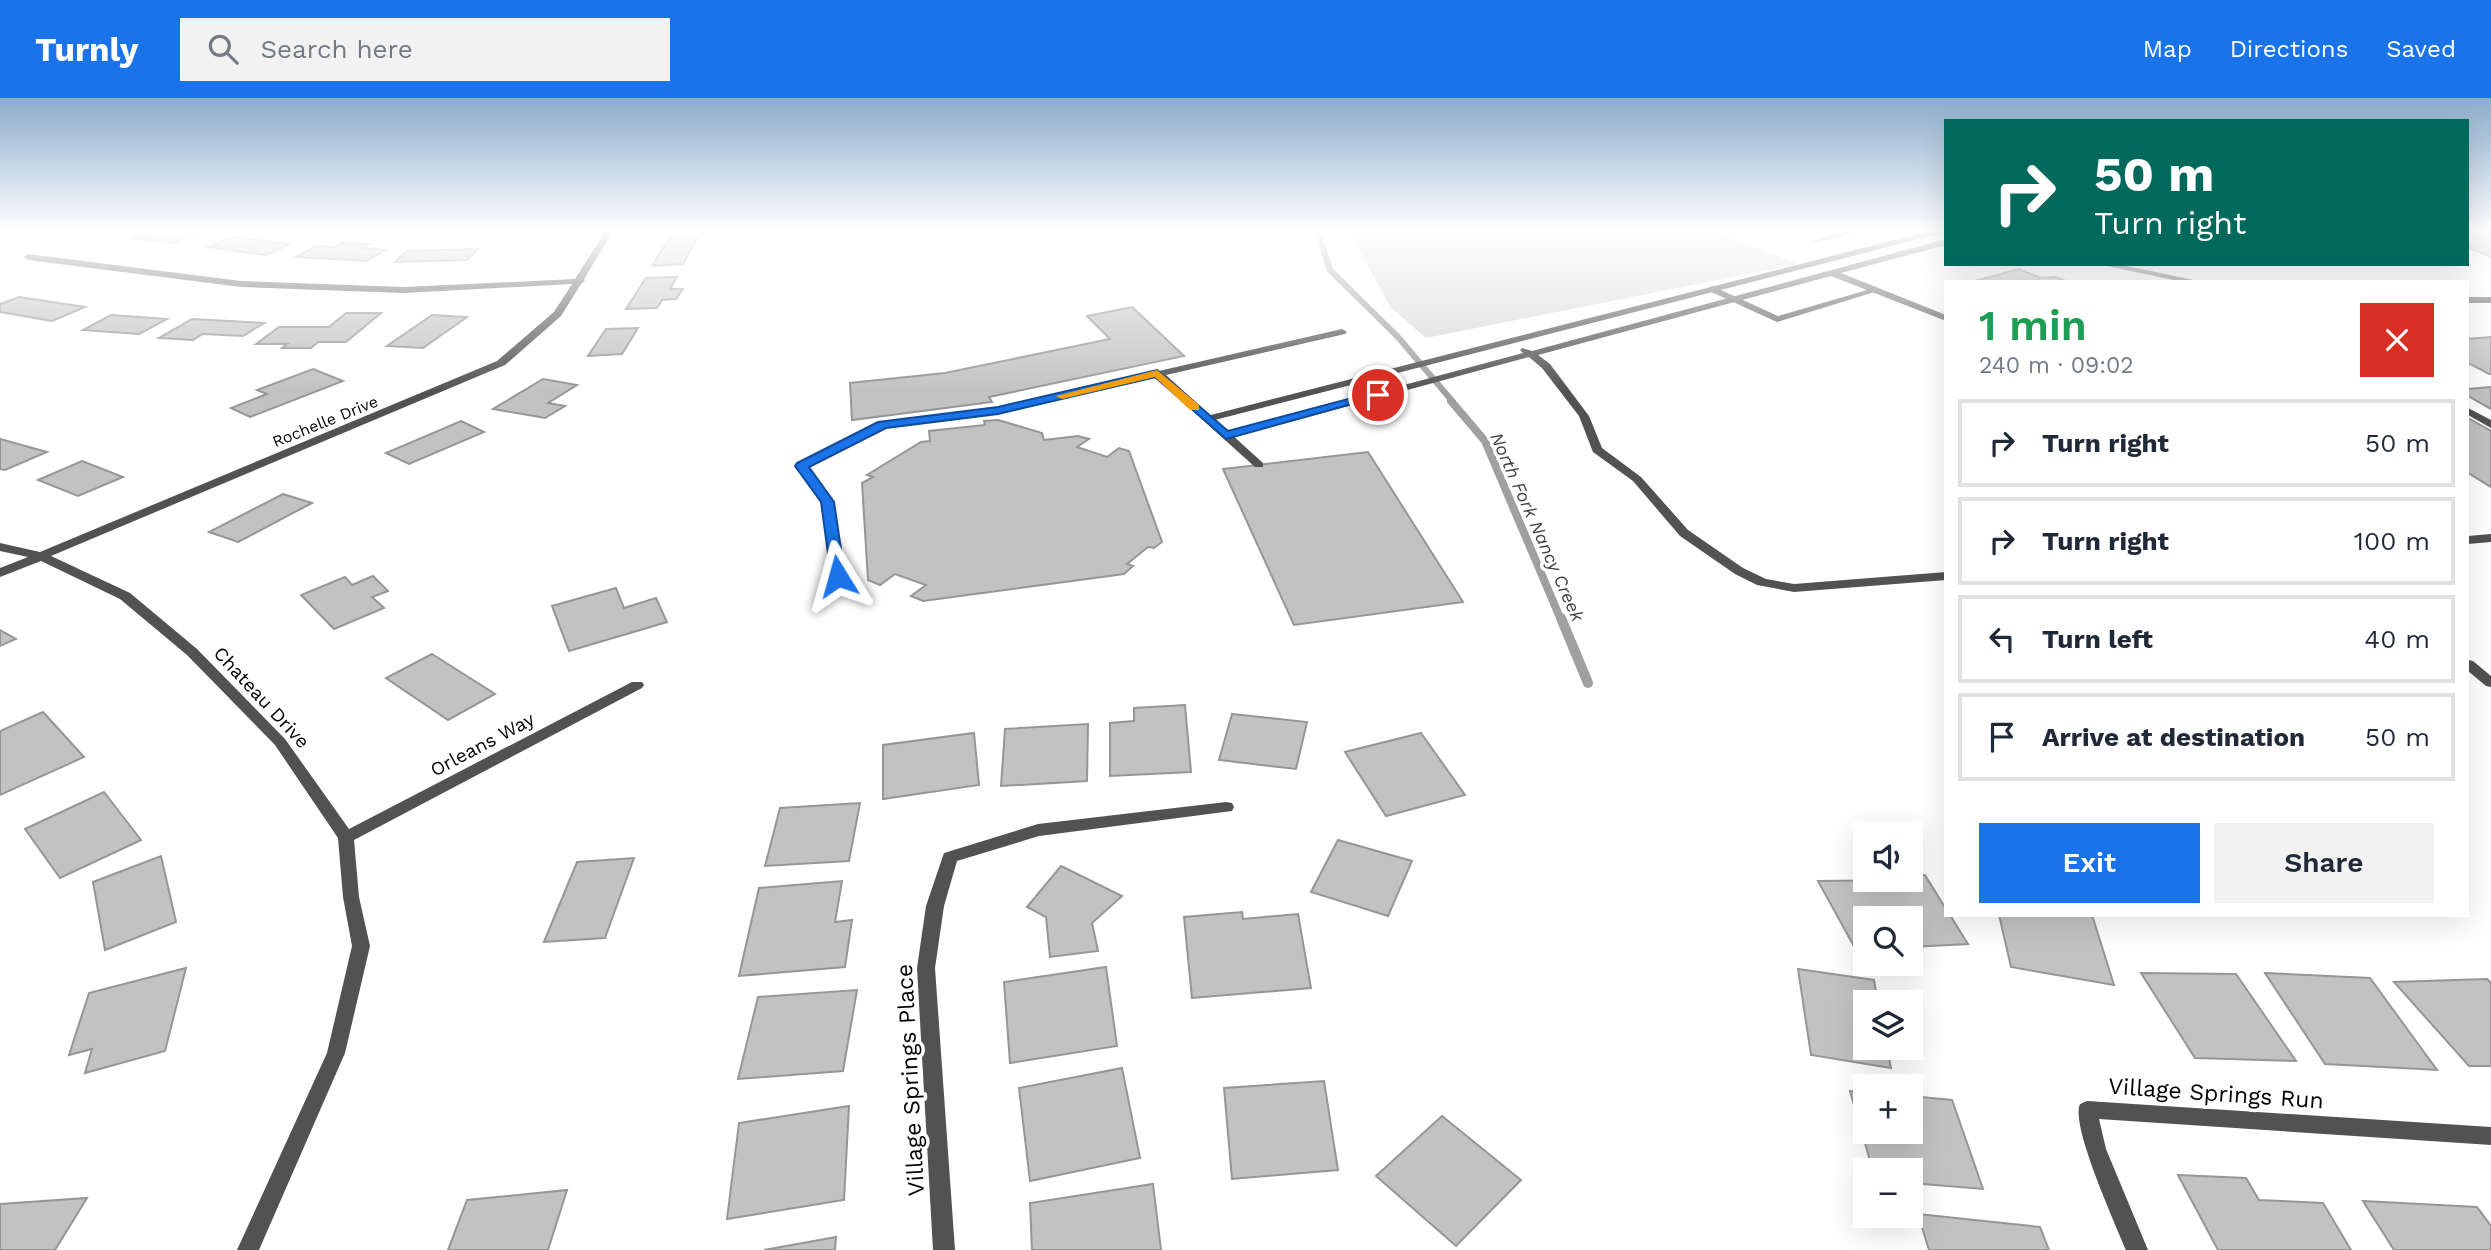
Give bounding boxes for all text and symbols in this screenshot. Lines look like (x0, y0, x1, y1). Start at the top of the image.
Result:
search box (180, 18, 670, 81)
text: Turnly (35, 30, 138, 69)
icon: search (204, 30, 242, 68)
text: Search here (260, 34, 413, 64)
text: Map (2143, 35, 2192, 63)
text: Directions (2230, 35, 2348, 63)
text: Saved (2386, 35, 2456, 63)
text: 50 m (2094, 145, 2214, 203)
icon: right (1979, 147, 2070, 238)
text: Turn right (2094, 204, 2246, 242)
text: 1 min (1979, 301, 2087, 350)
button: close (2360, 303, 2434, 377)
text: 240 m · 09:02 (1979, 352, 2134, 379)
pin (1348, 365, 1408, 425)
icon: arrive (1359, 376, 1397, 414)
street label: Rochelle Drive (270, 392, 381, 451)
icon: right (1983, 424, 2021, 462)
text: Turn right (2042, 428, 2169, 458)
text: 50 m (2365, 428, 2430, 458)
water label: North Fork Nancy Creek (1486, 429, 1589, 626)
icon: right (1983, 522, 2021, 560)
text: Turn right (2042, 526, 2169, 556)
text: 100 m (2354, 526, 2430, 556)
position arrow (801, 539, 875, 613)
icon: left (1983, 620, 2021, 658)
text: Turn left (2042, 624, 2153, 654)
text: 40 m (2364, 624, 2430, 654)
street label: Chateau Drive (209, 642, 314, 753)
street label: Orleans Way (426, 707, 538, 782)
icon: arrive (1983, 718, 2021, 756)
text: Arrive at destination (2042, 722, 2305, 752)
text: 50 m (2365, 722, 2430, 752)
map controls (1853, 822, 1923, 1228)
button: sound (1853, 822, 1923, 892)
button: Exit (1979, 823, 2200, 903)
button: Share (2214, 823, 2434, 903)
button: search (1853, 906, 1923, 976)
street label: Village Springs Place (891, 963, 930, 1197)
button: layers (1853, 990, 1923, 1060)
street label: Village Springs Run (2107, 1073, 2325, 1114)
button: + (1853, 1074, 1923, 1144)
button: − (1853, 1158, 1923, 1228)

